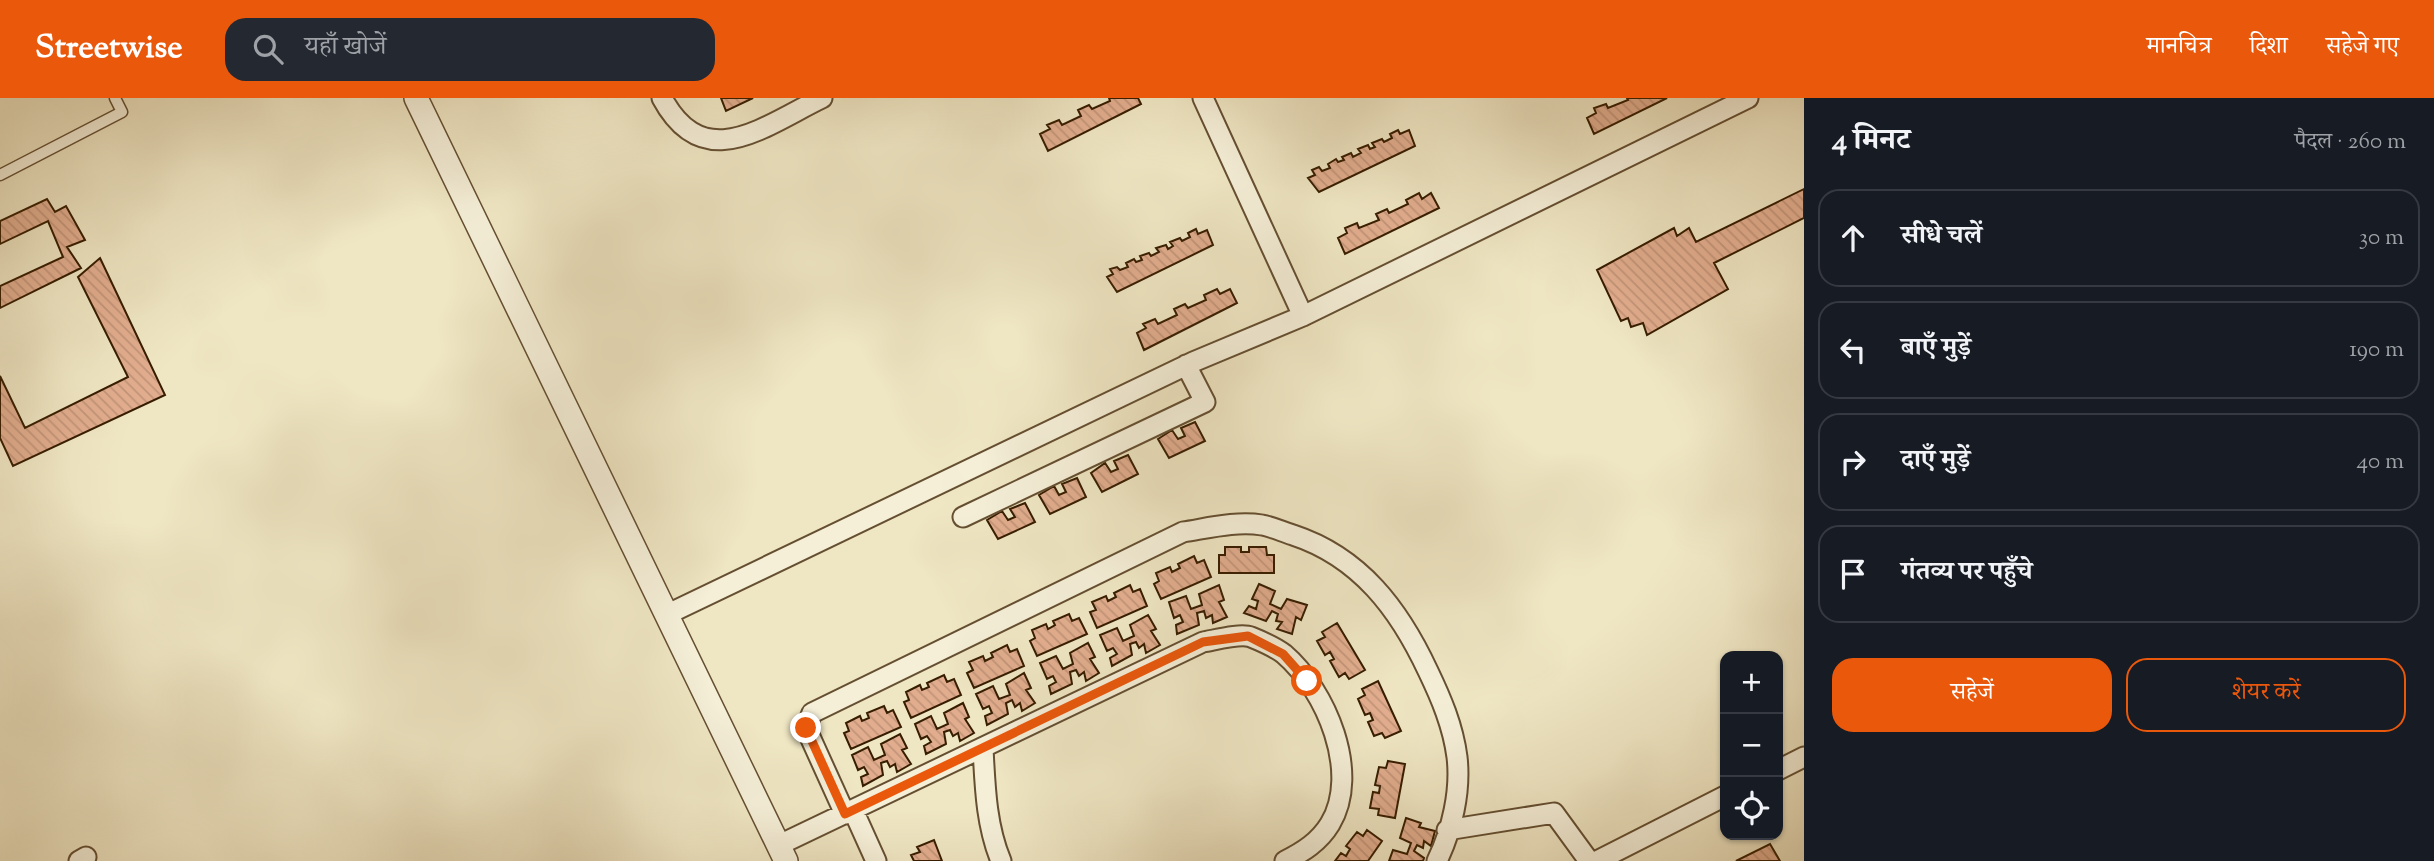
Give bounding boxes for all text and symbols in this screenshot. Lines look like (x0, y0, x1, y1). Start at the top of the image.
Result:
search box (225, 18, 715, 81)
text: Streetwise (35, 25, 183, 73)
text: यहाँ खोजें (305, 29, 386, 66)
icon: search (249, 30, 287, 68)
text: मानचित्र (2146, 30, 2211, 64)
text: दिशा (2249, 30, 2288, 64)
text: सहेजे गए (2326, 30, 2399, 64)
text: 4 मिनट (1832, 120, 1910, 163)
text: पैदल · 260 m (2295, 126, 2406, 159)
text: सीधे चलें (1901, 218, 1982, 255)
icon: ahead (1834, 219, 1872, 257)
text: 30 m (2359, 222, 2404, 255)
text: बाएँ मुड़ें (1901, 330, 1971, 367)
icon: left (1834, 331, 1872, 369)
text: 190 m (2349, 334, 2404, 367)
text: दाएँ मुड़ें (1901, 442, 1970, 479)
icon: right (1834, 443, 1872, 481)
text: 40 m (2357, 446, 2404, 479)
text: गंतव्य पर पहुँचे (1901, 554, 2032, 591)
icon: arrive (1834, 555, 1872, 593)
map controls (1720, 651, 1783, 840)
button: + (1720, 651, 1783, 714)
button: सहेजें (1832, 658, 2112, 732)
button: शेयर करें (2126, 658, 2406, 732)
route start (1291, 665, 1322, 696)
route end (790, 712, 821, 743)
button: − (1720, 714, 1783, 777)
button: locate (1720, 777, 1783, 840)

